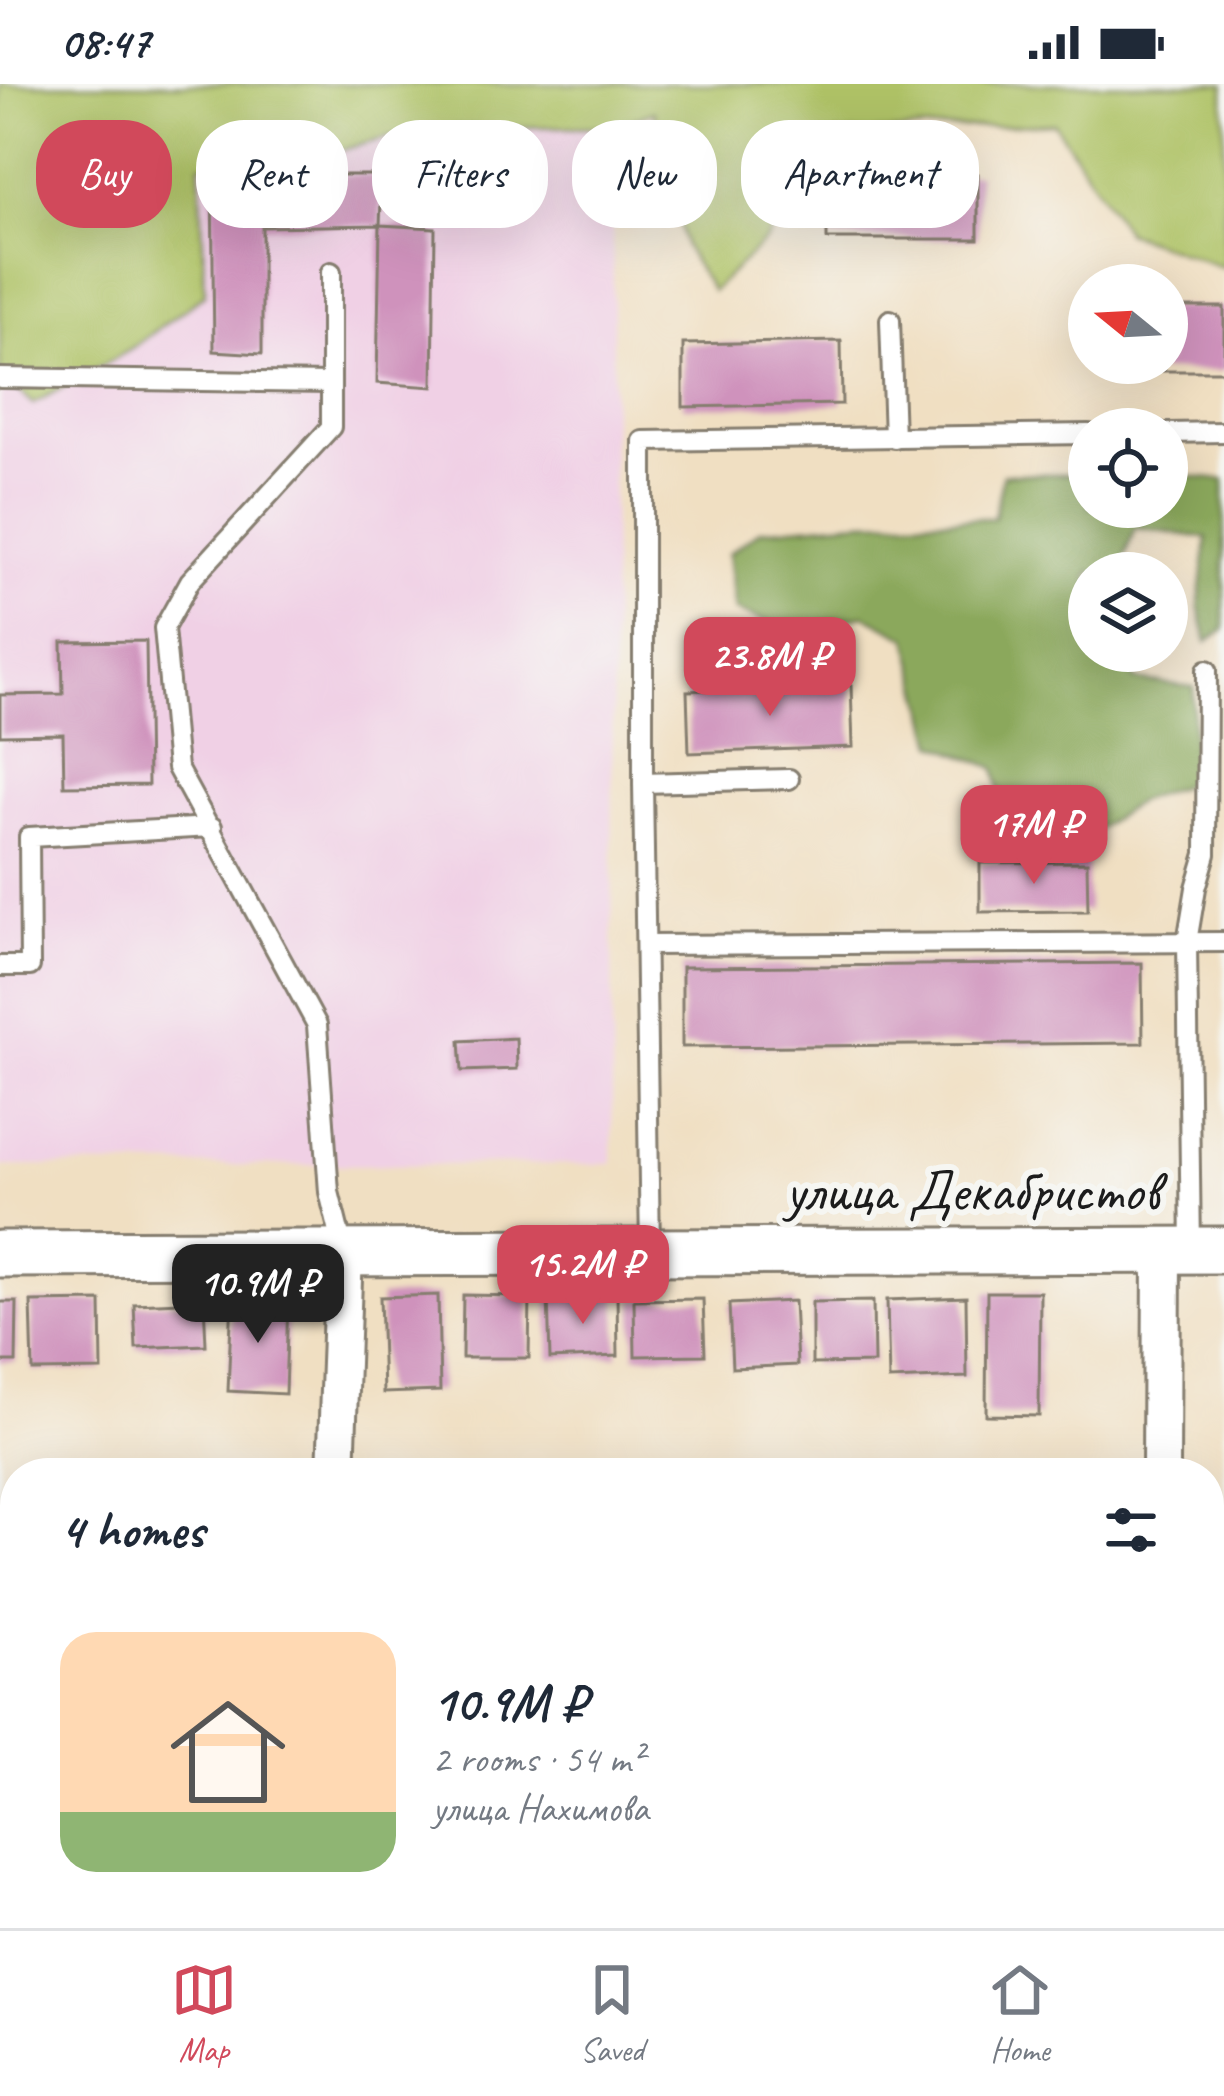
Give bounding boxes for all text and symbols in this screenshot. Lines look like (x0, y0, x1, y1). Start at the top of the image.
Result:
text: 08:47 (60, 14, 150, 71)
chip: Buy (36, 120, 172, 228)
chip: Rent (196, 120, 348, 228)
chip: Filters (372, 120, 548, 228)
chip: New (572, 120, 717, 228)
chip: Apartment (741, 120, 979, 228)
north arrow (1068, 264, 1188, 384)
map controls (1068, 264, 1188, 672)
button: locate (1068, 408, 1188, 528)
button: layers (1068, 552, 1188, 672)
pin: 23.8M ₽ (659, 617, 881, 719)
text: 23.8M ₽ (711, 631, 829, 680)
pin: 17M ₽ (950, 785, 1118, 887)
text: 17M ₽ (988, 799, 1080, 848)
street label: улица Декабристов (782, 1155, 1169, 1227)
pin: 15.2M ₽ (472, 1225, 694, 1327)
text: 15.2M ₽ (524, 1239, 642, 1288)
pin: 10.9M ₽ (147, 1244, 369, 1346)
text: 10.9M ₽ (199, 1258, 317, 1307)
icon: filters (1098, 1497, 1164, 1563)
text: 4 homes (60, 1498, 204, 1562)
text: 10.9M ₽ (432, 1671, 586, 1735)
icon: home (156, 1680, 300, 1824)
text: 2 rooms · 54 m² (432, 1735, 643, 1784)
text: улица Нахимова (432, 1784, 649, 1833)
tab: Map (171, 1957, 237, 2071)
tab: Saved (579, 1957, 645, 2071)
tab: Home (987, 1957, 1053, 2071)

